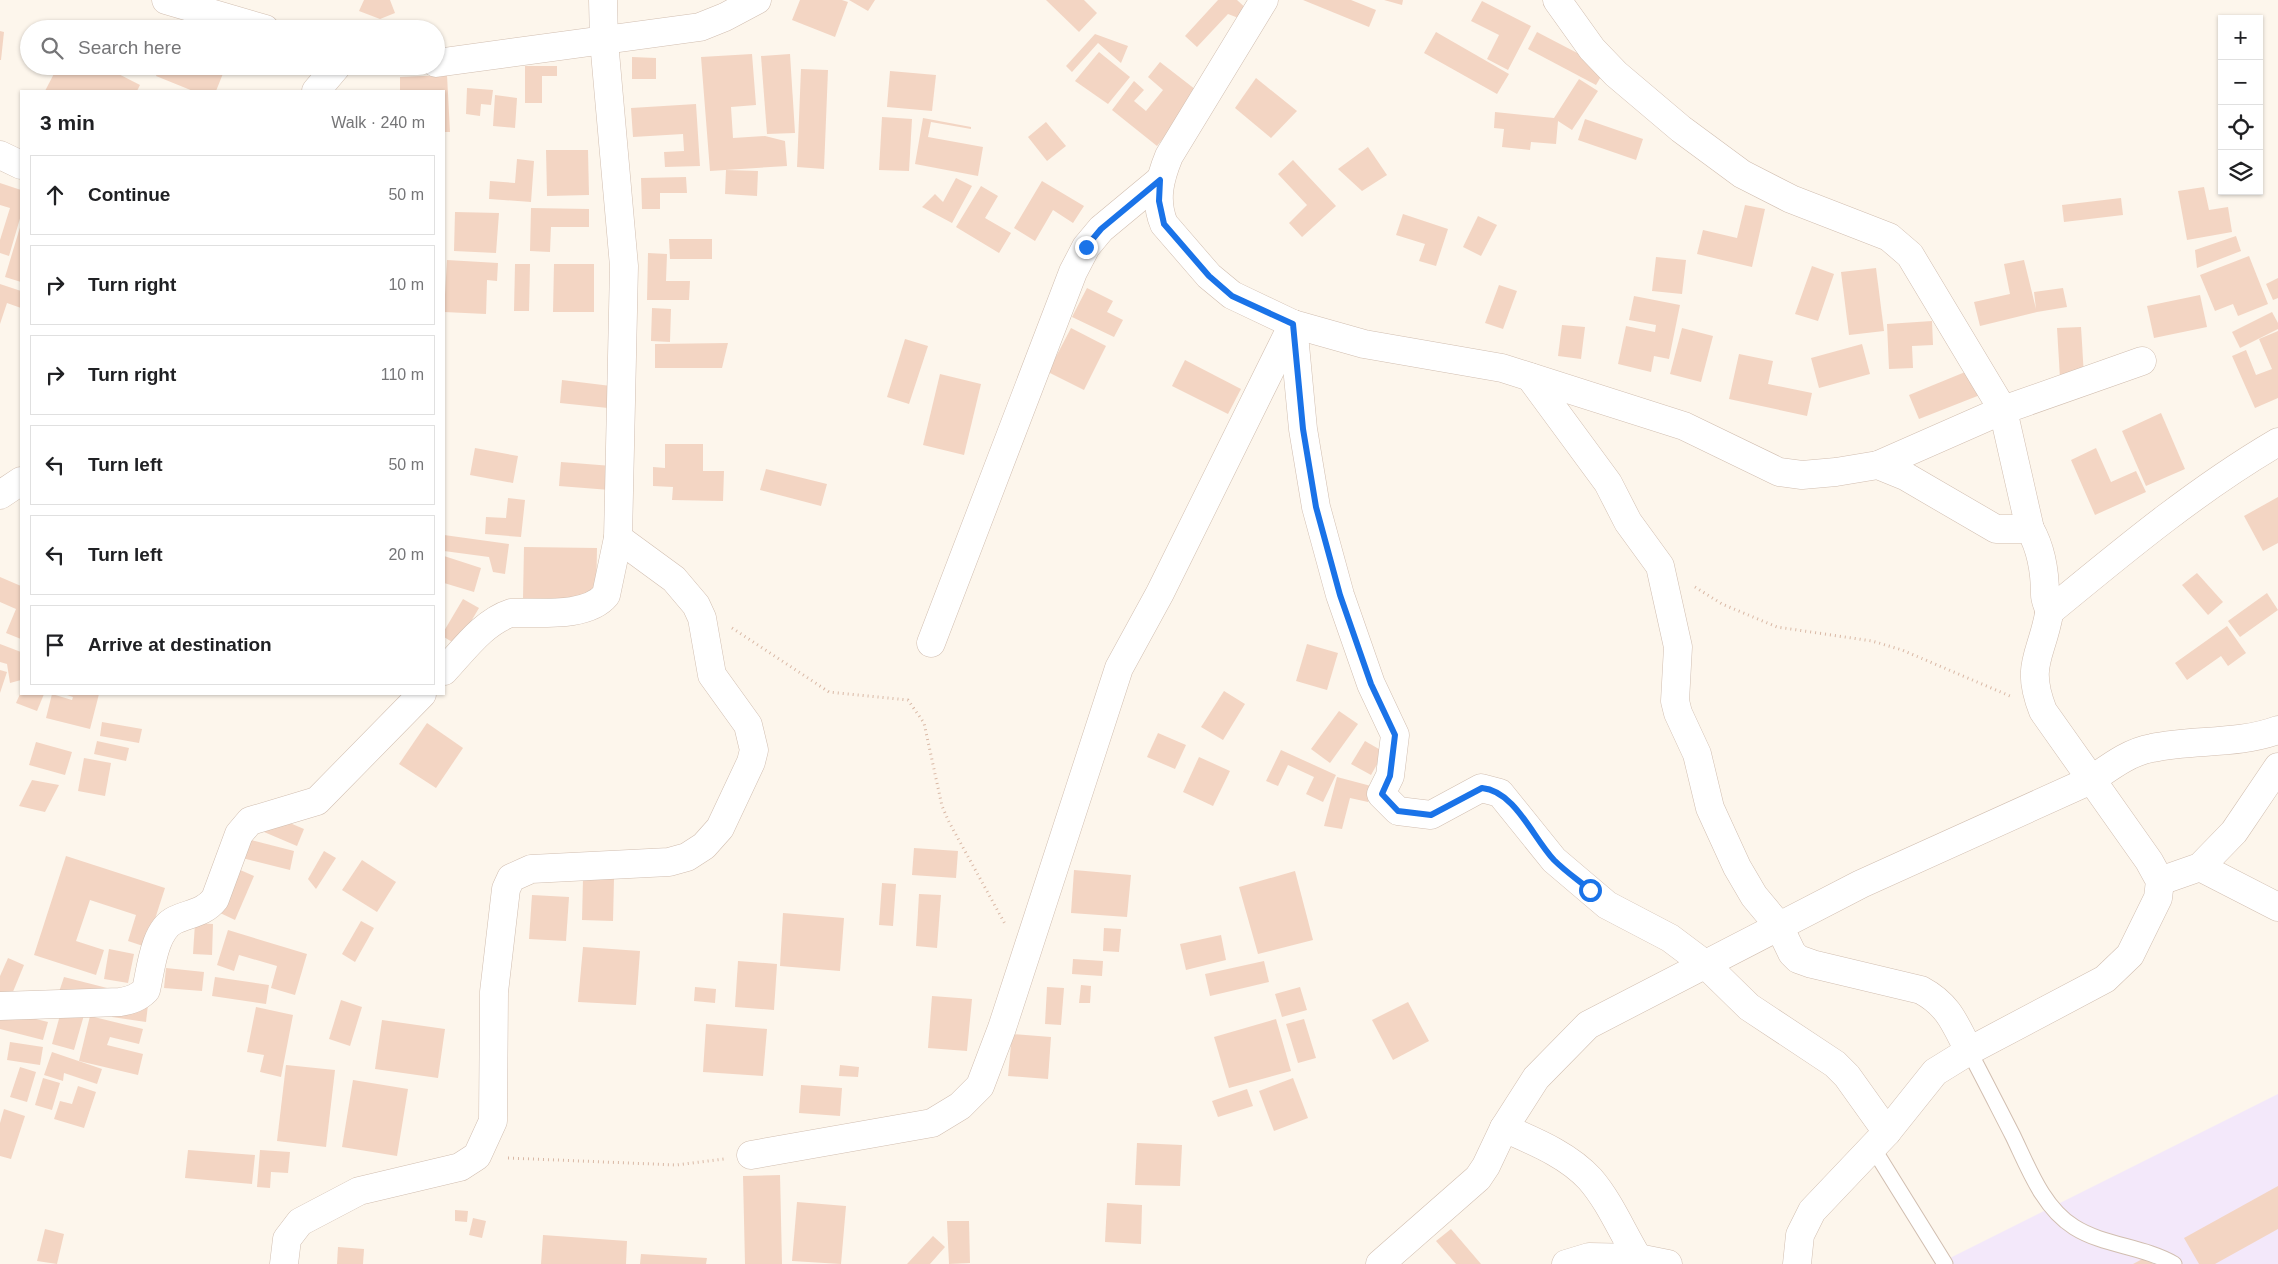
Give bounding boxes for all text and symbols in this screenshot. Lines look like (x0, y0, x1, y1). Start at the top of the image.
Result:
map controls (2218, 15, 2263, 195)
button: + (2218, 15, 2263, 60)
search box (20, 20, 445, 75)
icon: search (38, 34, 66, 62)
text: Search here (78, 37, 182, 58)
button: − (2218, 60, 2263, 105)
button: locate (2218, 105, 2263, 150)
text: 3 min (40, 111, 95, 134)
text: Walk · 240 m (331, 114, 425, 131)
button: layers (2218, 150, 2263, 195)
icon: ahead (41, 181, 69, 209)
text: Continue (88, 184, 170, 205)
text: 50 m (388, 186, 424, 203)
route end (1075, 236, 1098, 259)
icon: right (41, 271, 69, 299)
text: Turn right (88, 274, 176, 295)
text: 10 m (388, 276, 424, 293)
icon: right (41, 361, 69, 389)
text: Turn right (88, 364, 176, 385)
text: 110 m (381, 366, 424, 383)
icon: left (41, 451, 69, 479)
text: Turn left (88, 454, 163, 475)
text: 50 m (388, 456, 424, 473)
icon: left (41, 541, 69, 569)
text: Turn left (88, 544, 163, 565)
text: 20 m (388, 546, 424, 563)
icon: arrive (41, 631, 69, 659)
text: Arrive at destination (88, 634, 272, 655)
route start (1579, 879, 1602, 902)

